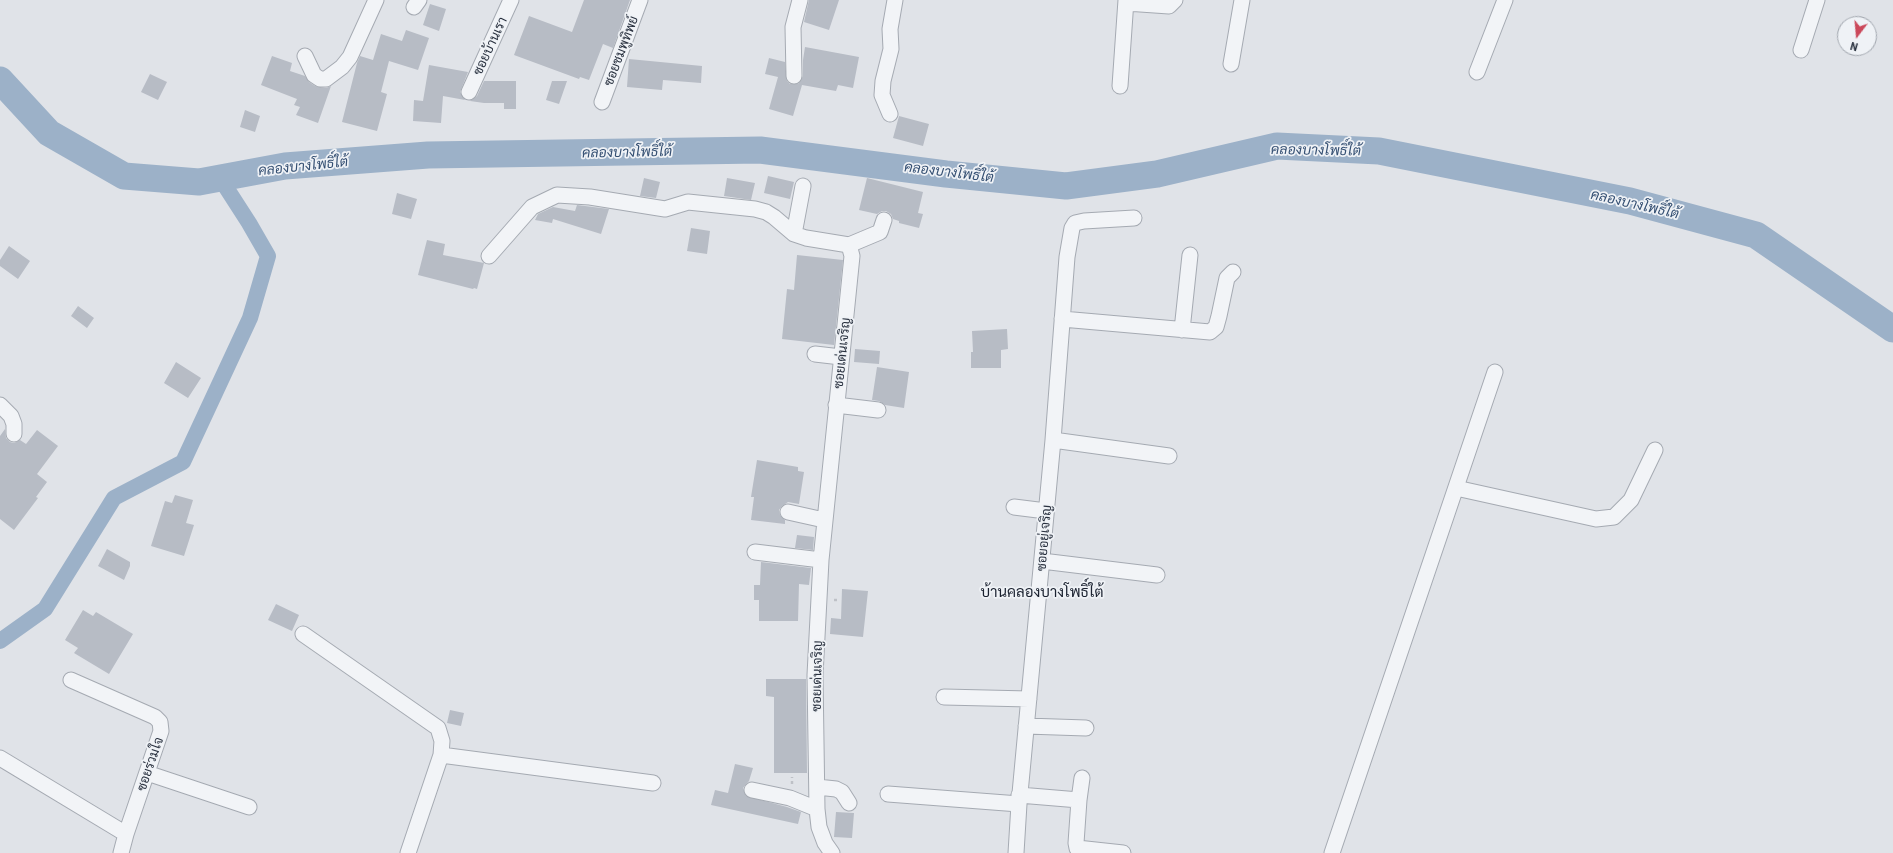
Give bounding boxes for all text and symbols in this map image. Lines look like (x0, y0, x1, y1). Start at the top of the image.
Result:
street label: ซอยบ้านเรา (470, 14, 510, 78)
street label: ซอยชมพูทิพย์ (601, 14, 641, 88)
north arrow (1837, 16, 1877, 56)
text: N (1849, 40, 1859, 54)
water label: คลองบางโพธิ์ใต้ (1271, 141, 1361, 159)
water label: คลองบางโพธิ์ใต้ (582, 143, 672, 161)
water label: คลองบางโพธิ์ใต้ (257, 153, 349, 179)
water label: คลองบางโพธิ์ใต้ (903, 158, 995, 186)
water label: คลองบางโพธิ์ใต้ (1589, 186, 1681, 222)
street label: ซอยเด่นเจริญ (831, 317, 853, 389)
street label: ซอยอยู่เจริญ (1033, 504, 1055, 572)
district label: บ้านคลองบางโพธิ์ใต้ (980, 583, 1104, 601)
street label: ซอยเด่นเจริญ (809, 640, 825, 712)
street label: ซอยร่วมใจ (133, 735, 167, 793)

